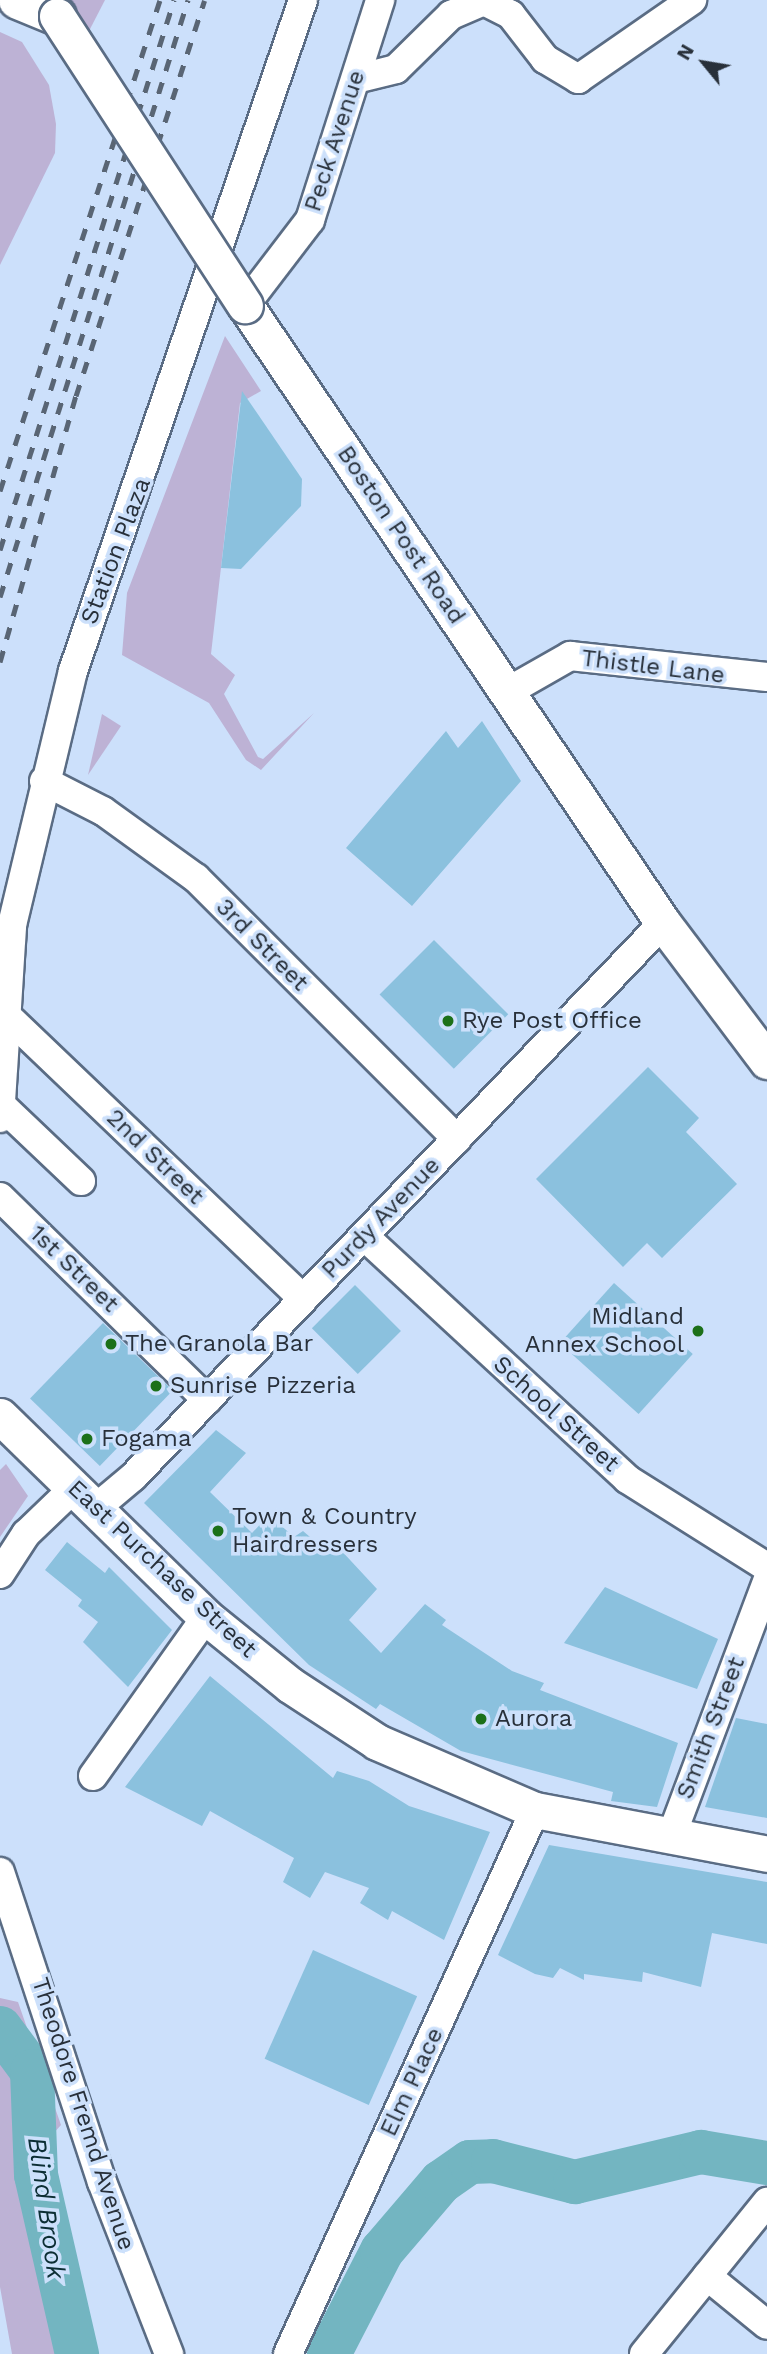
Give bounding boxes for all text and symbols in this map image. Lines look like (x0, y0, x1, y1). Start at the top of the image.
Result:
north arrow (669, 28, 739, 98)
text: N (672, 40, 699, 64)
street label: Peck Avenue (298, 66, 372, 216)
street label: Boston Post Road (331, 441, 471, 629)
street label: Station Plaza (75, 474, 157, 628)
street label: Thistle Lane (580, 644, 726, 690)
street label: 3rd Street (210, 893, 314, 997)
place label: Rye Post Office (462, 1007, 642, 1035)
marker: Rye Post Office (440, 1013, 456, 1029)
street label: 2nd Street (100, 1103, 210, 1211)
street label: Purdy Avenue (315, 1151, 447, 1285)
street label: 1st Street (24, 1220, 124, 1318)
place label: Midland Annex School (524, 1303, 684, 1359)
marker: Midland Annex School (690, 1323, 706, 1339)
place label: The Granola Bar (125, 1330, 314, 1358)
marker: The Granola Bar (103, 1336, 119, 1352)
street label: School Street (487, 1350, 625, 1478)
place label: Sunrise Pizzeria (170, 1372, 356, 1400)
marker: Sunrise Pizzeria (148, 1378, 164, 1394)
place label: Fogama (101, 1425, 192, 1453)
marker: Fogama (79, 1431, 95, 1447)
street label: East Purchase Street (62, 1474, 262, 1664)
place label: Town & Country Hairdressers (232, 1503, 417, 1559)
marker: Town & Country Hairdressers (210, 1523, 226, 1539)
street label: Smith Street (671, 1653, 751, 1803)
place label: Aurora (495, 1705, 572, 1733)
marker: Aurora (473, 1711, 489, 1727)
street label: Theodore Fremd Avenue (25, 1974, 141, 2254)
street label: Elm Place (374, 2023, 450, 2141)
water label: Blind Brook (21, 2135, 71, 2281)

